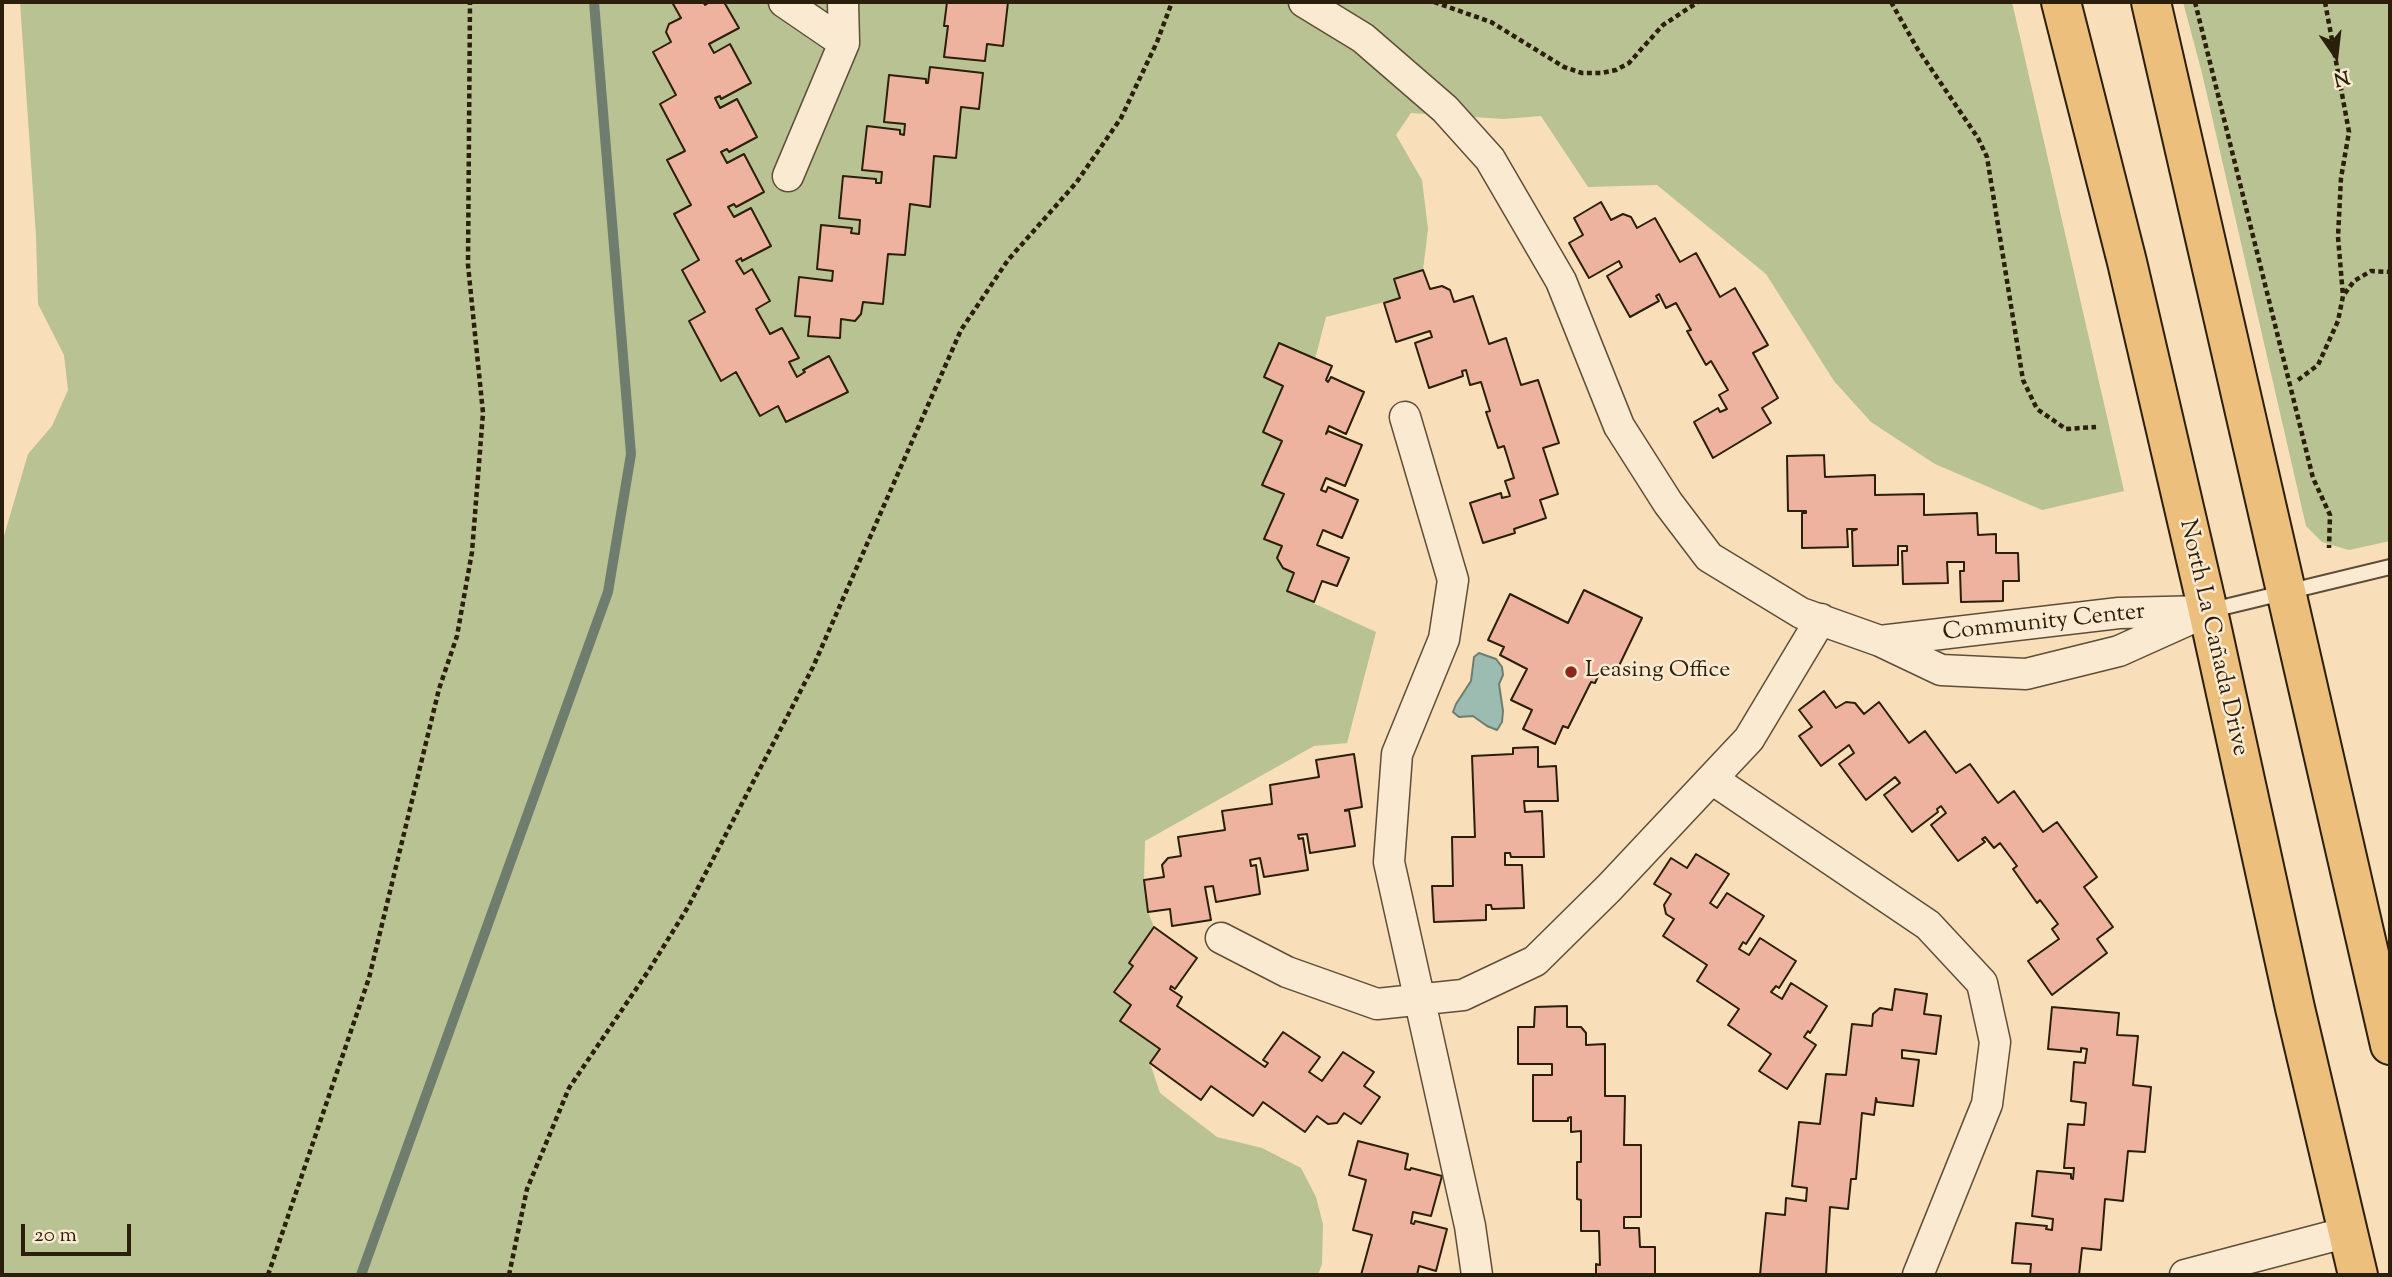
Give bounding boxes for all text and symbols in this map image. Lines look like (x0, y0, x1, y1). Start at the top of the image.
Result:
north arrow (2301, 21, 2371, 91)
text: N (2331, 62, 2352, 92)
street label: North La Cañada Drive (2171, 517, 2253, 759)
street label: Community Center (1941, 599, 2147, 649)
place label: Leasing Office (1585, 658, 1731, 686)
marker: Leasing Office (1563, 664, 1579, 680)
scale bar (24, 1210, 135, 1254)
text: 20 m (34, 1221, 77, 1251)

